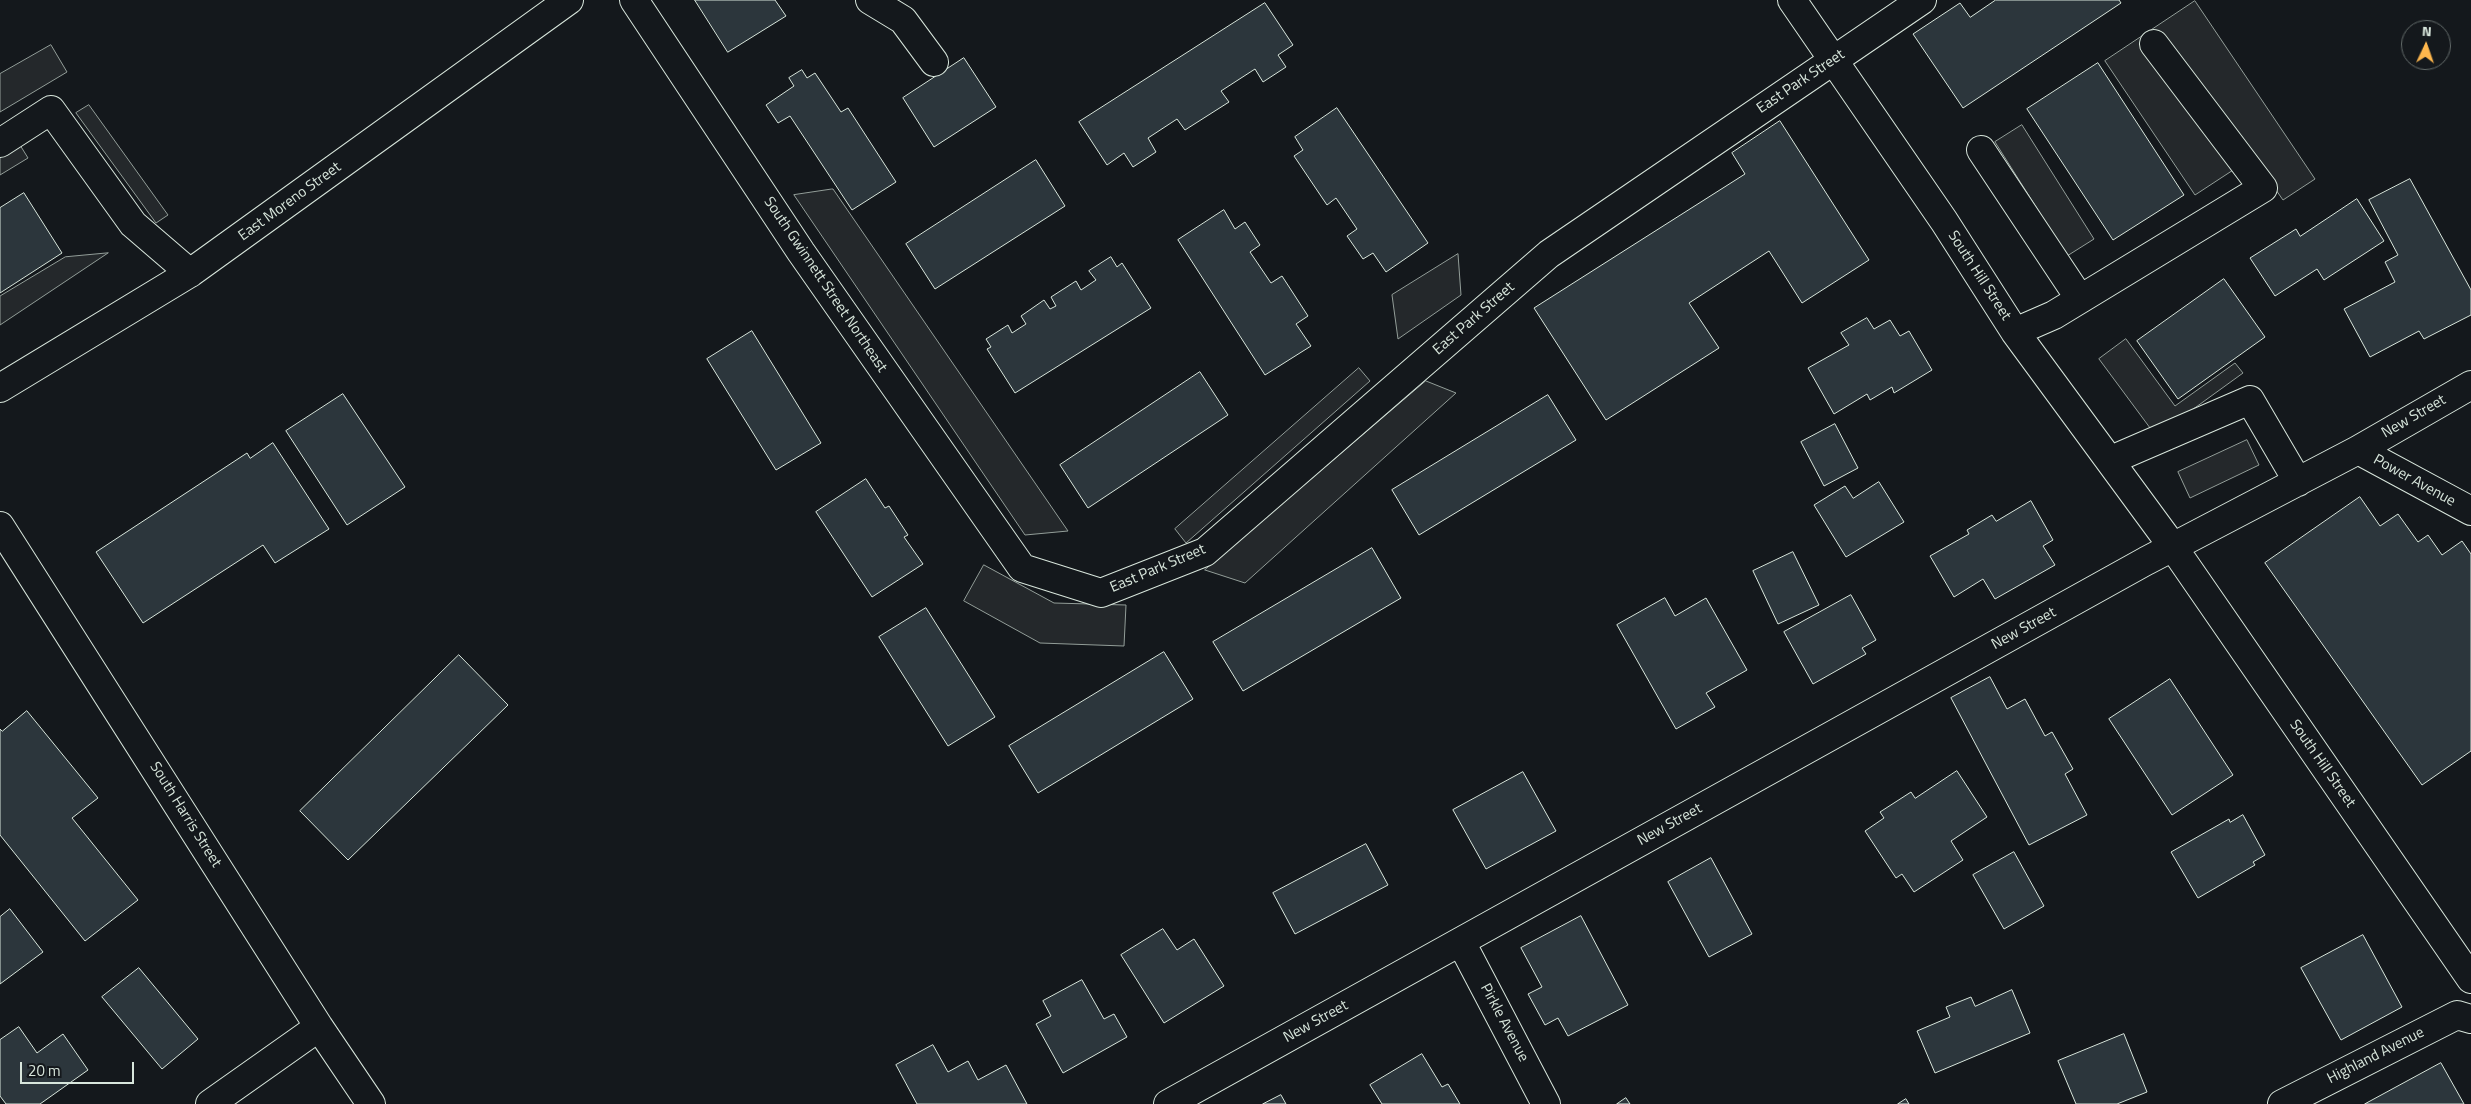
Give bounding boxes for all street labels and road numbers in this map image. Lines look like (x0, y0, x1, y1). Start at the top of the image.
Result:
street label: East Park Street (1754, 46, 1848, 118)
street label: East Moreno Street (235, 159, 345, 245)
street label: South Gwinnett Street Northeast (759, 194, 891, 376)
street label: South Hill Street (1943, 228, 2015, 324)
street label: East Park Street (1430, 279, 1518, 359)
street label: New Street (2379, 391, 2449, 443)
street label: Power Avenue (2370, 451, 2458, 511)
street label: East Park Street (1108, 541, 1208, 597)
street label: New Street (1989, 604, 2059, 654)
street label: South Hill Street (2285, 717, 2359, 811)
street label: South Harris Street (145, 759, 225, 871)
street label: New Street (1635, 800, 1705, 850)
street label: Pirkle Avenue (1476, 981, 1532, 1065)
street label: New Street (1281, 997, 1351, 1047)
street label: Highland Avenue (2325, 1024, 2427, 1088)

